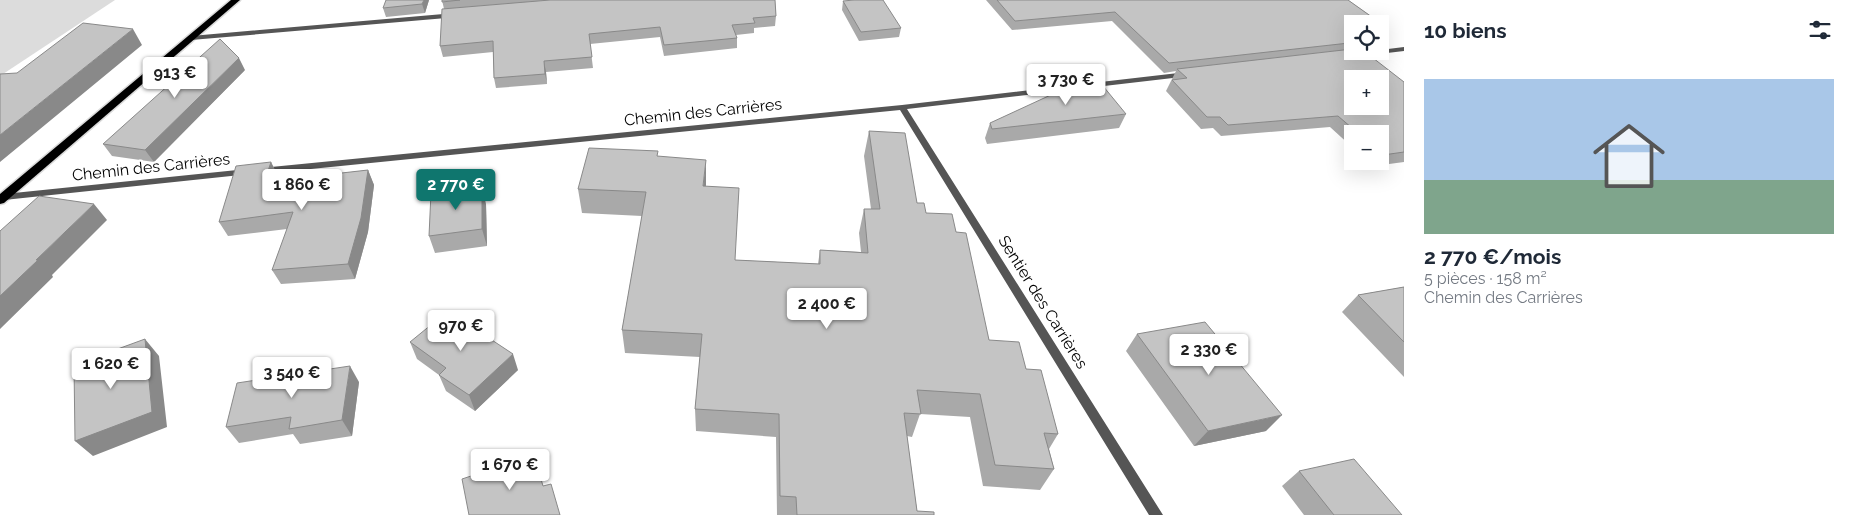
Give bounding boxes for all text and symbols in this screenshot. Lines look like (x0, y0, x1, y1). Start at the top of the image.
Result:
map controls (1344, 15, 1389, 170)
button: locate (1344, 15, 1389, 60)
icon: filters (1806, 16, 1834, 44)
text: 10 biens (1424, 18, 1507, 43)
pin: 913 € (140, 56, 210, 99)
text: 913 € (154, 63, 196, 82)
pin: 3 730 € (1020, 64, 1112, 106)
text: 3 730 € (1037, 70, 1095, 89)
button: + (1344, 70, 1389, 115)
street label: Chemin des Carrières (623, 94, 783, 130)
icon: home (1584, 111, 1674, 201)
button: − (1344, 125, 1389, 170)
street label: Chemin des Carrières (71, 149, 231, 185)
pin: 1 860 € (256, 168, 348, 211)
pin: 2 770 € (410, 168, 502, 211)
text: 1 860 € (273, 175, 331, 194)
text: 2 770 € (427, 175, 485, 194)
street label: Sentier des Carrières (994, 232, 1092, 372)
text: 2 770 €/mois (1424, 244, 1561, 269)
text: 5 pièces · 158 m² (1424, 269, 1547, 288)
pin: 2 400 € (781, 288, 873, 330)
text: Chemin des Carrières (1424, 288, 1583, 307)
text: 2 400 € (798, 294, 856, 313)
pin: 970 € (426, 310, 496, 352)
text: 970 € (439, 316, 483, 335)
pin: 2 330 € (1163, 334, 1255, 376)
text: 2 330 € (1180, 340, 1238, 359)
pin: 1 620 € (65, 348, 157, 390)
text: 1 620 € (83, 354, 139, 373)
pin: 3 540 € (246, 356, 338, 399)
text: 3 540 € (263, 363, 321, 382)
pin: 1 670 € (464, 448, 556, 491)
text: 1 670 € (482, 455, 538, 474)

